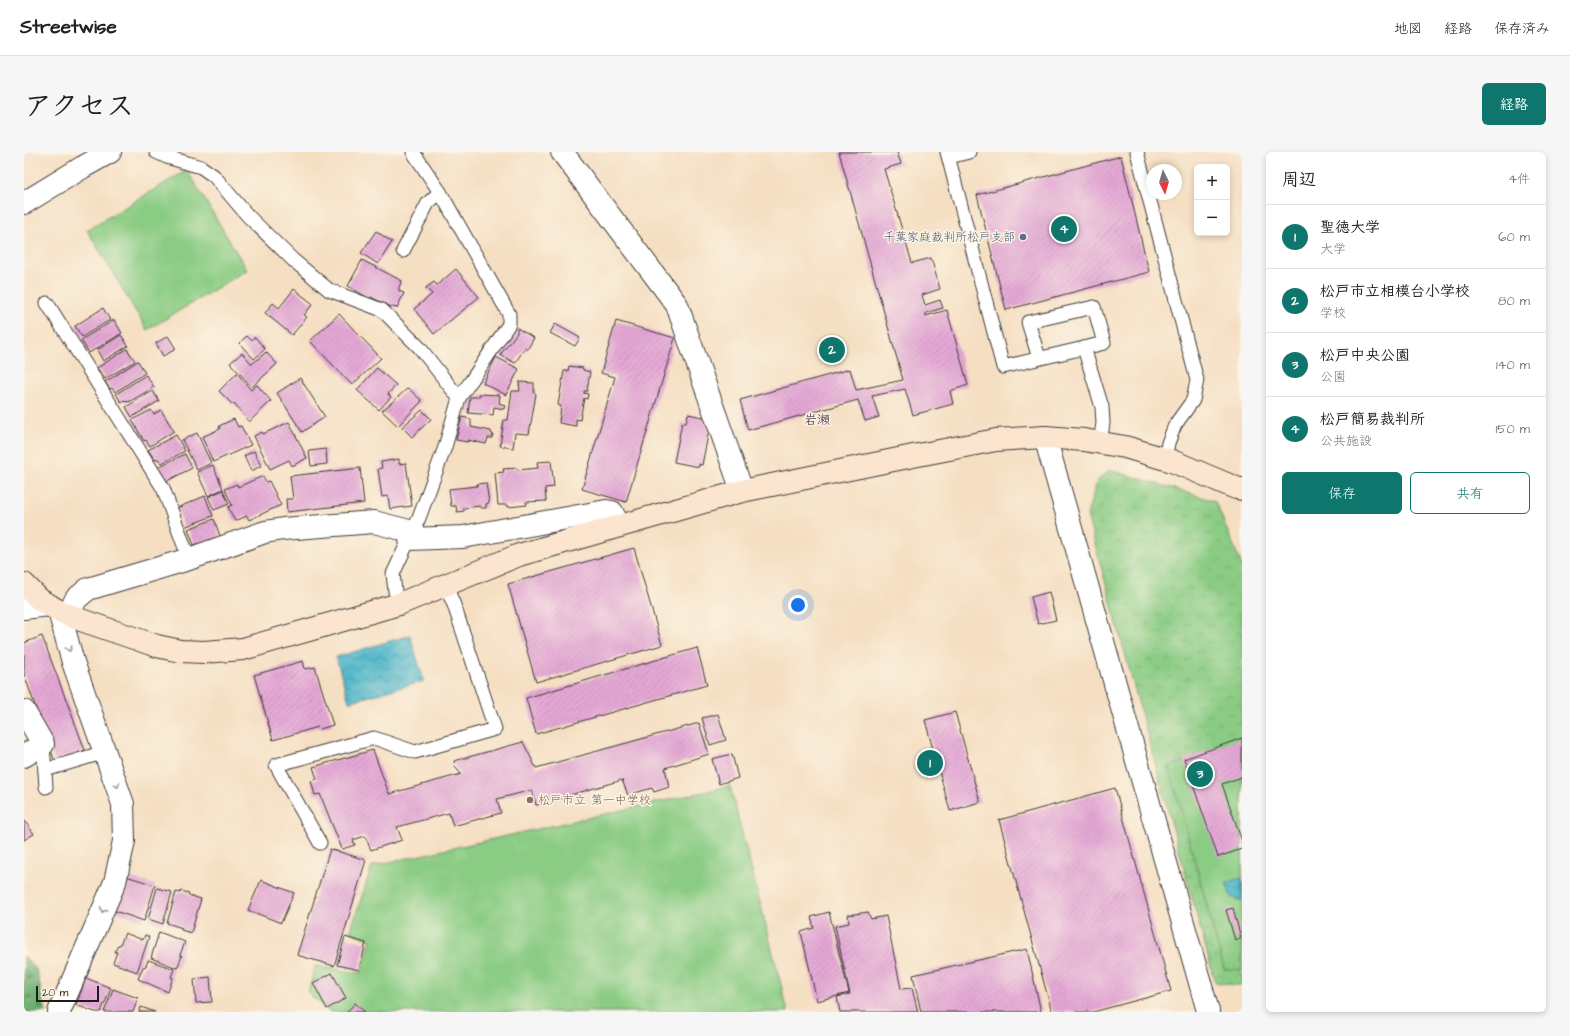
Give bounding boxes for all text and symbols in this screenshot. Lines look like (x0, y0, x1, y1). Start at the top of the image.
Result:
text: Streetwise (20, 14, 117, 41)
text: 地図 (1394, 19, 1422, 39)
text: 経路 (1444, 19, 1472, 39)
text: 保存済み (1494, 19, 1550, 39)
button: 経路 (1482, 83, 1546, 125)
text: アクセス (24, 87, 134, 126)
north arrow (1146, 164, 1182, 200)
map controls (1194, 164, 1230, 236)
button: + (1194, 164, 1230, 200)
text: 周辺 (1282, 168, 1316, 192)
text: 4件 (1508, 170, 1530, 188)
button: − (1194, 200, 1230, 236)
pin: 4 (1051, 214, 1077, 244)
text: 聖徳大学 (1320, 217, 1380, 238)
text: 1 (1294, 228, 1296, 246)
text: 60 m (1498, 228, 1530, 246)
place label: 千葉家庭裁判所松戸支部 (883, 229, 1015, 246)
marker: 千葉家庭裁判所松戸支部 (1018, 232, 1028, 242)
text: 大学 (1320, 240, 1346, 258)
text: 松戸市立相模台小学校 (1320, 281, 1470, 302)
text: 2 (1291, 292, 1299, 310)
text: 80 m (1498, 292, 1530, 310)
text: 学校 (1320, 304, 1346, 322)
pin: 2 (819, 335, 845, 365)
text: 松戸中央公園 (1320, 345, 1410, 366)
text: 3 (1292, 356, 1298, 374)
text: 140 m (1496, 356, 1530, 374)
text: 公園 (1320, 368, 1346, 386)
text: 松戸簡易裁判所 (1320, 409, 1425, 430)
district label: 岩瀬 (804, 411, 830, 429)
text: 4 (1291, 420, 1299, 438)
text: 150 m (1496, 420, 1530, 438)
text: 公共施設 (1320, 432, 1372, 450)
button: 保存 (1282, 472, 1402, 514)
button: 共有 (1410, 472, 1530, 514)
your location (788, 595, 808, 615)
one-way arrow (64, 645, 73, 652)
pin: 1 (917, 748, 943, 778)
pin: 3 (1187, 759, 1213, 789)
one-way arrow (112, 781, 120, 788)
place label: 松戸市立 第一中学校 (538, 792, 651, 809)
marker: 松戸市立 第一中学校 (525, 795, 535, 805)
one-way arrow (100, 906, 108, 914)
scale bar (36, 984, 99, 1003)
text: 20 m (42, 985, 68, 1000)

